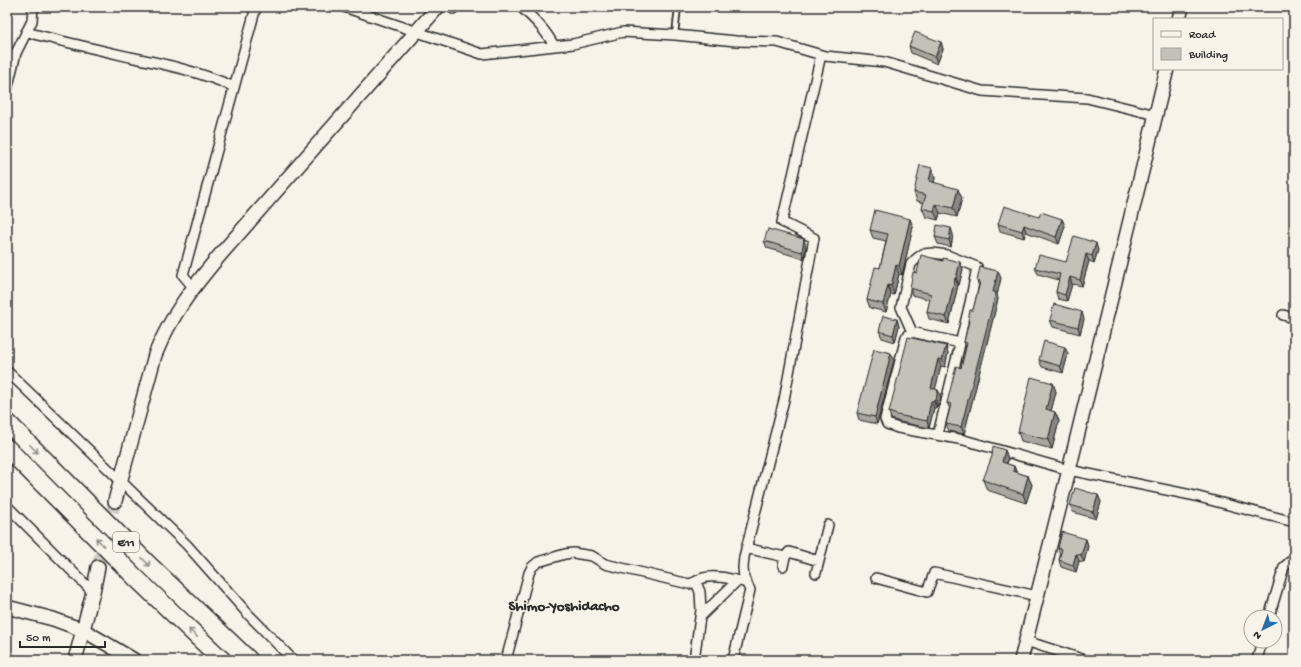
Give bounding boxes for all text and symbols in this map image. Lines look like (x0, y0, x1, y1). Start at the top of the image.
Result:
legend (1153, 18, 1283, 70)
text: Road (1189, 29, 1216, 43)
text: Building (1188, 49, 1228, 63)
one-way arrow (29, 444, 39, 454)
road number: E11 (113, 532, 139, 552)
one-way arrow (95, 537, 105, 547)
one-way arrow (141, 557, 150, 567)
district label: Shimo-Yoshidacho (508, 598, 620, 616)
north arrow (1243, 609, 1283, 649)
scale bar (20, 623, 105, 649)
one-way arrow (188, 628, 198, 638)
text: N (1251, 628, 1264, 642)
text: 50 m (26, 632, 51, 646)

